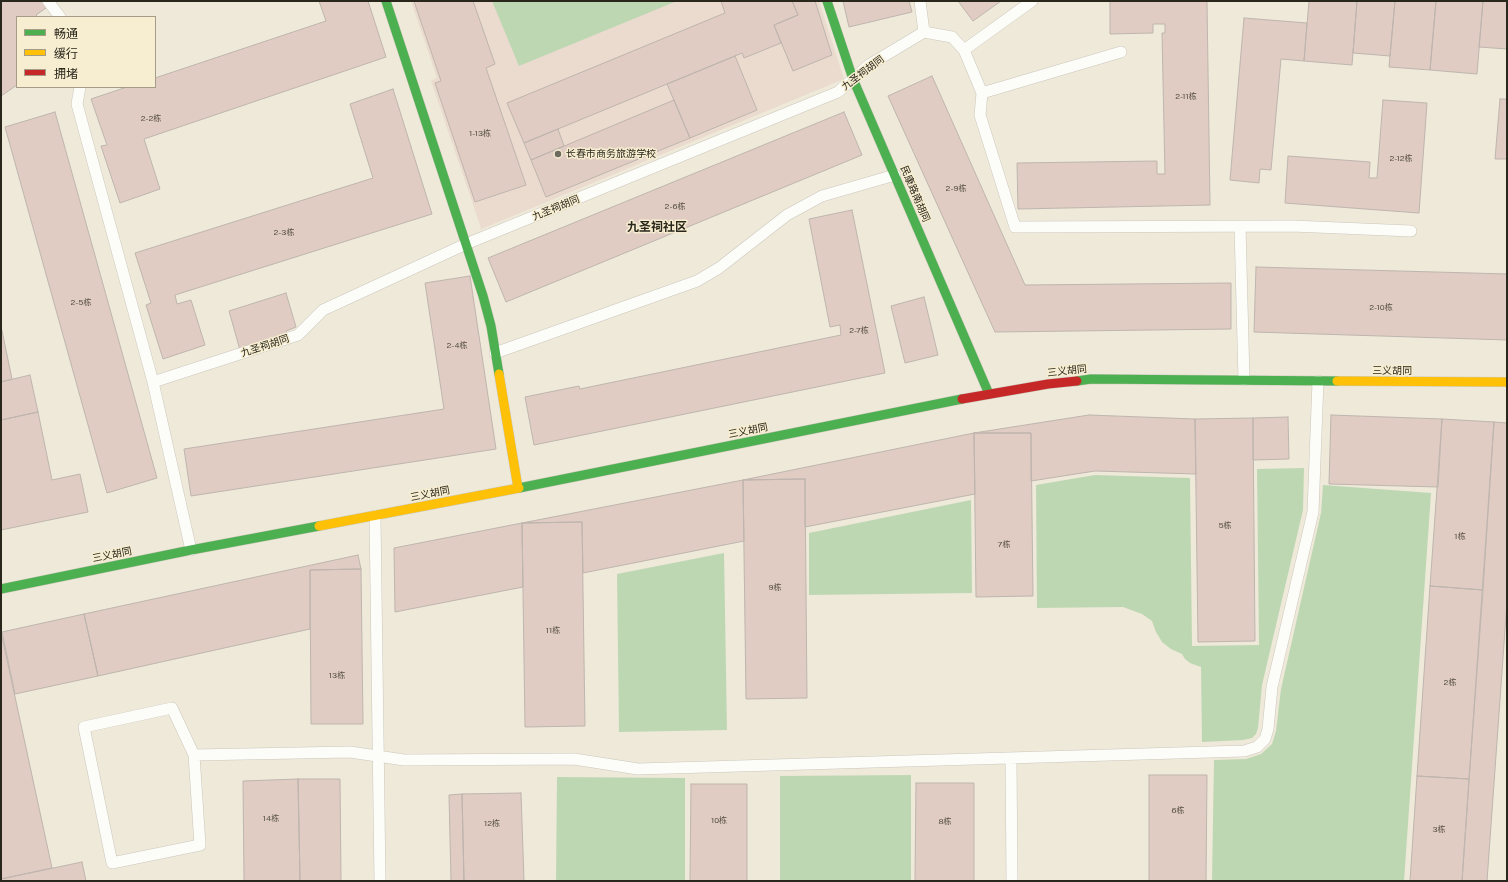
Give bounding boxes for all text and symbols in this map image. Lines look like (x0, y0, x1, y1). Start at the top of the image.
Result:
legend (16, 16, 156, 88)
text: 畅通 (54, 27, 78, 41)
text: 缓行 (54, 47, 78, 61)
street label: 九圣祠胡同 (839, 53, 887, 93)
text: 拥堵 (54, 67, 78, 81)
house number: 2-11栋 (1175, 92, 1197, 102)
house number: 2-2栋 (141, 114, 161, 124)
house number: 1-13栋 (469, 129, 491, 139)
place label: 长春市商务旅游学校 (566, 148, 656, 160)
marker: 长春市商务旅游学校 (553, 149, 563, 159)
house number: 2-12栋 (1389, 154, 1413, 164)
street label: 民康路南胡同 (898, 164, 932, 224)
house number: 2-9栋 (946, 184, 966, 194)
street label: 九圣祠胡同 (531, 193, 581, 223)
house number: 2-6栋 (665, 202, 685, 212)
district label: 九圣祠社区 (627, 220, 687, 234)
house number: 2-3栋 (274, 228, 294, 238)
house number: 2-5栋 (71, 298, 91, 308)
house number: 2-10栋 (1369, 303, 1393, 313)
house number: 2-7栋 (849, 326, 869, 336)
street label: 九圣祠胡同 (239, 333, 291, 359)
house number: 2-4栋 (447, 341, 467, 351)
street label: 三义胡同 (1046, 363, 1088, 379)
street label: 三义胡同 (1372, 365, 1412, 377)
street label: 三义胡同 (727, 421, 769, 441)
street label: 三义胡同 (409, 484, 451, 504)
house number: 5栋 (1218, 521, 1232, 531)
house number: 1栋 (1454, 532, 1466, 542)
house number: 7栋 (998, 540, 1010, 550)
street label: 三义胡同 (91, 545, 133, 565)
house number: 9栋 (769, 583, 781, 593)
house number: 11栋 (546, 626, 560, 636)
house number: 13栋 (329, 671, 345, 681)
house number: 2栋 (1444, 678, 1456, 688)
house number: 6栋 (1172, 806, 1184, 816)
house number: 14栋 (263, 814, 279, 824)
house number: 10栋 (711, 816, 727, 826)
house number: 8栋 (938, 817, 952, 827)
house number: 12栋 (484, 819, 500, 829)
house number: 3栋 (1432, 825, 1446, 835)

